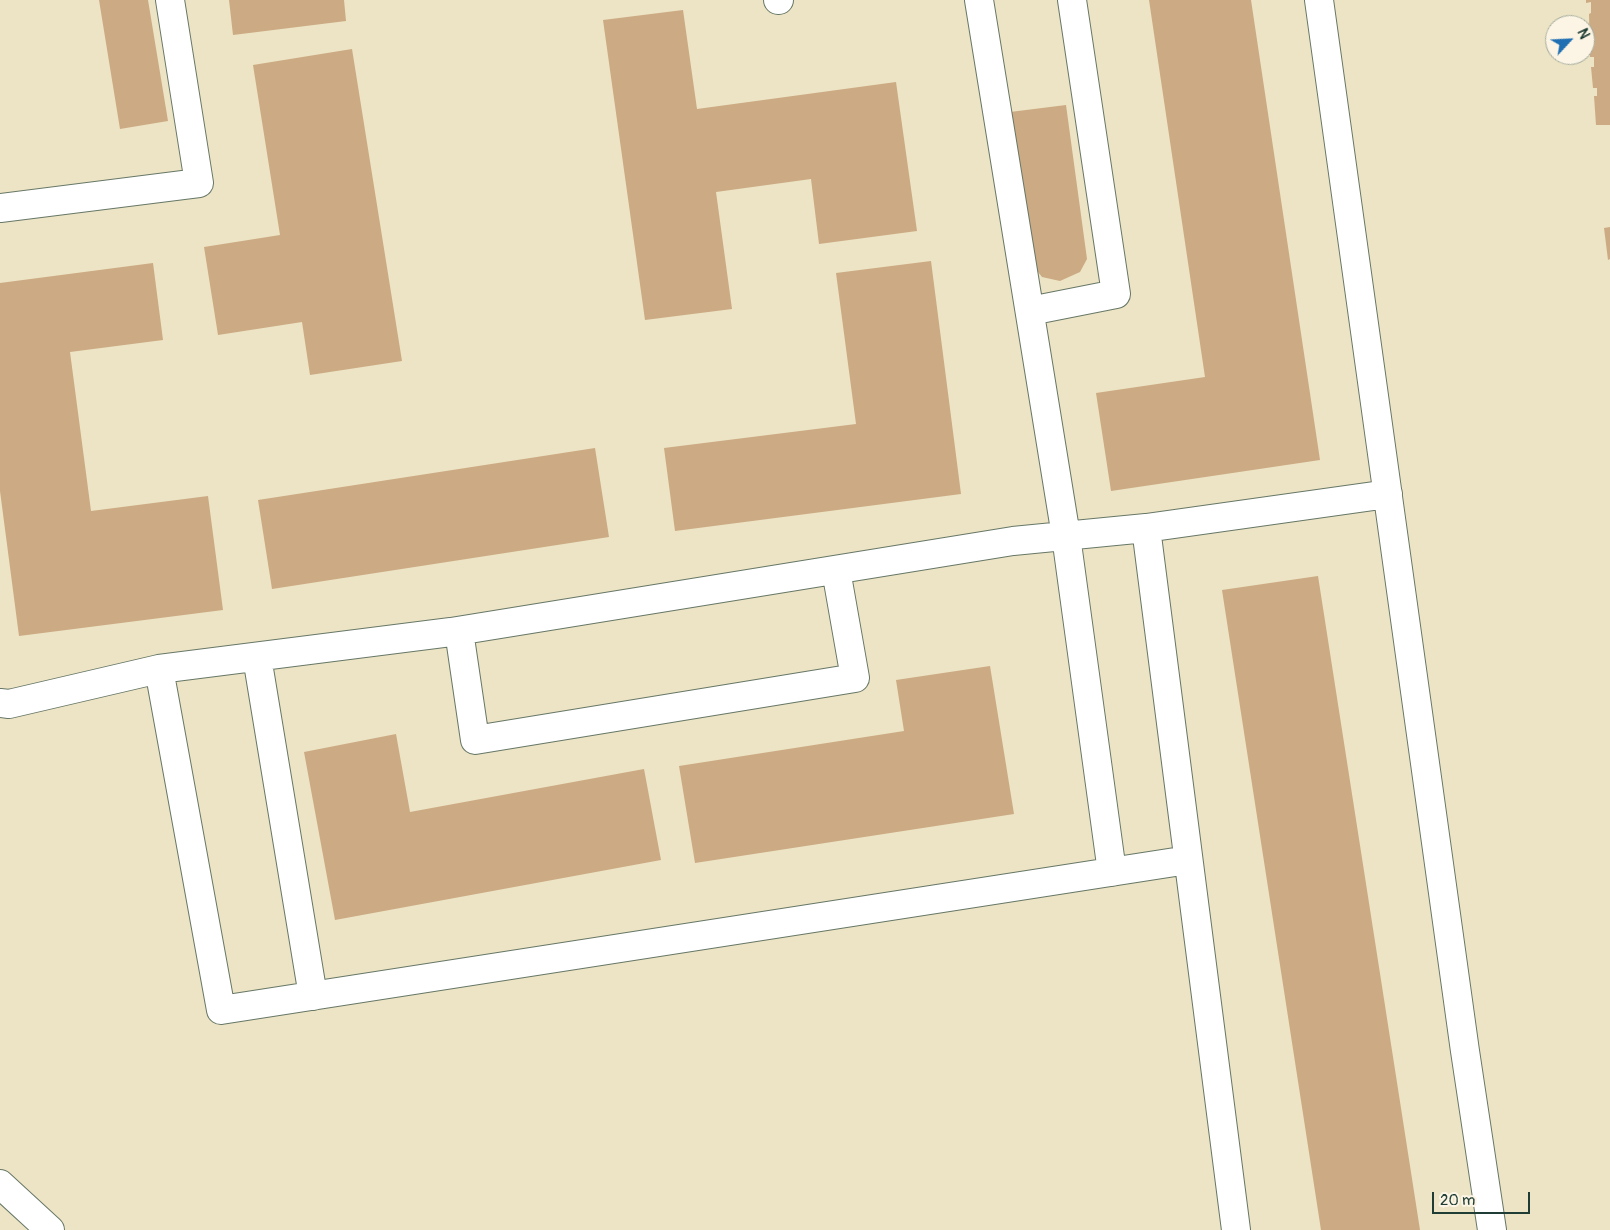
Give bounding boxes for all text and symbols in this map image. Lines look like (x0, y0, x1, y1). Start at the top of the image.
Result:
north arrow (1545, 15, 1595, 65)
text: N (1573, 26, 1593, 42)
scale bar (1435, 1182, 1532, 1214)
text: 20 m (1440, 1191, 1475, 1210)

